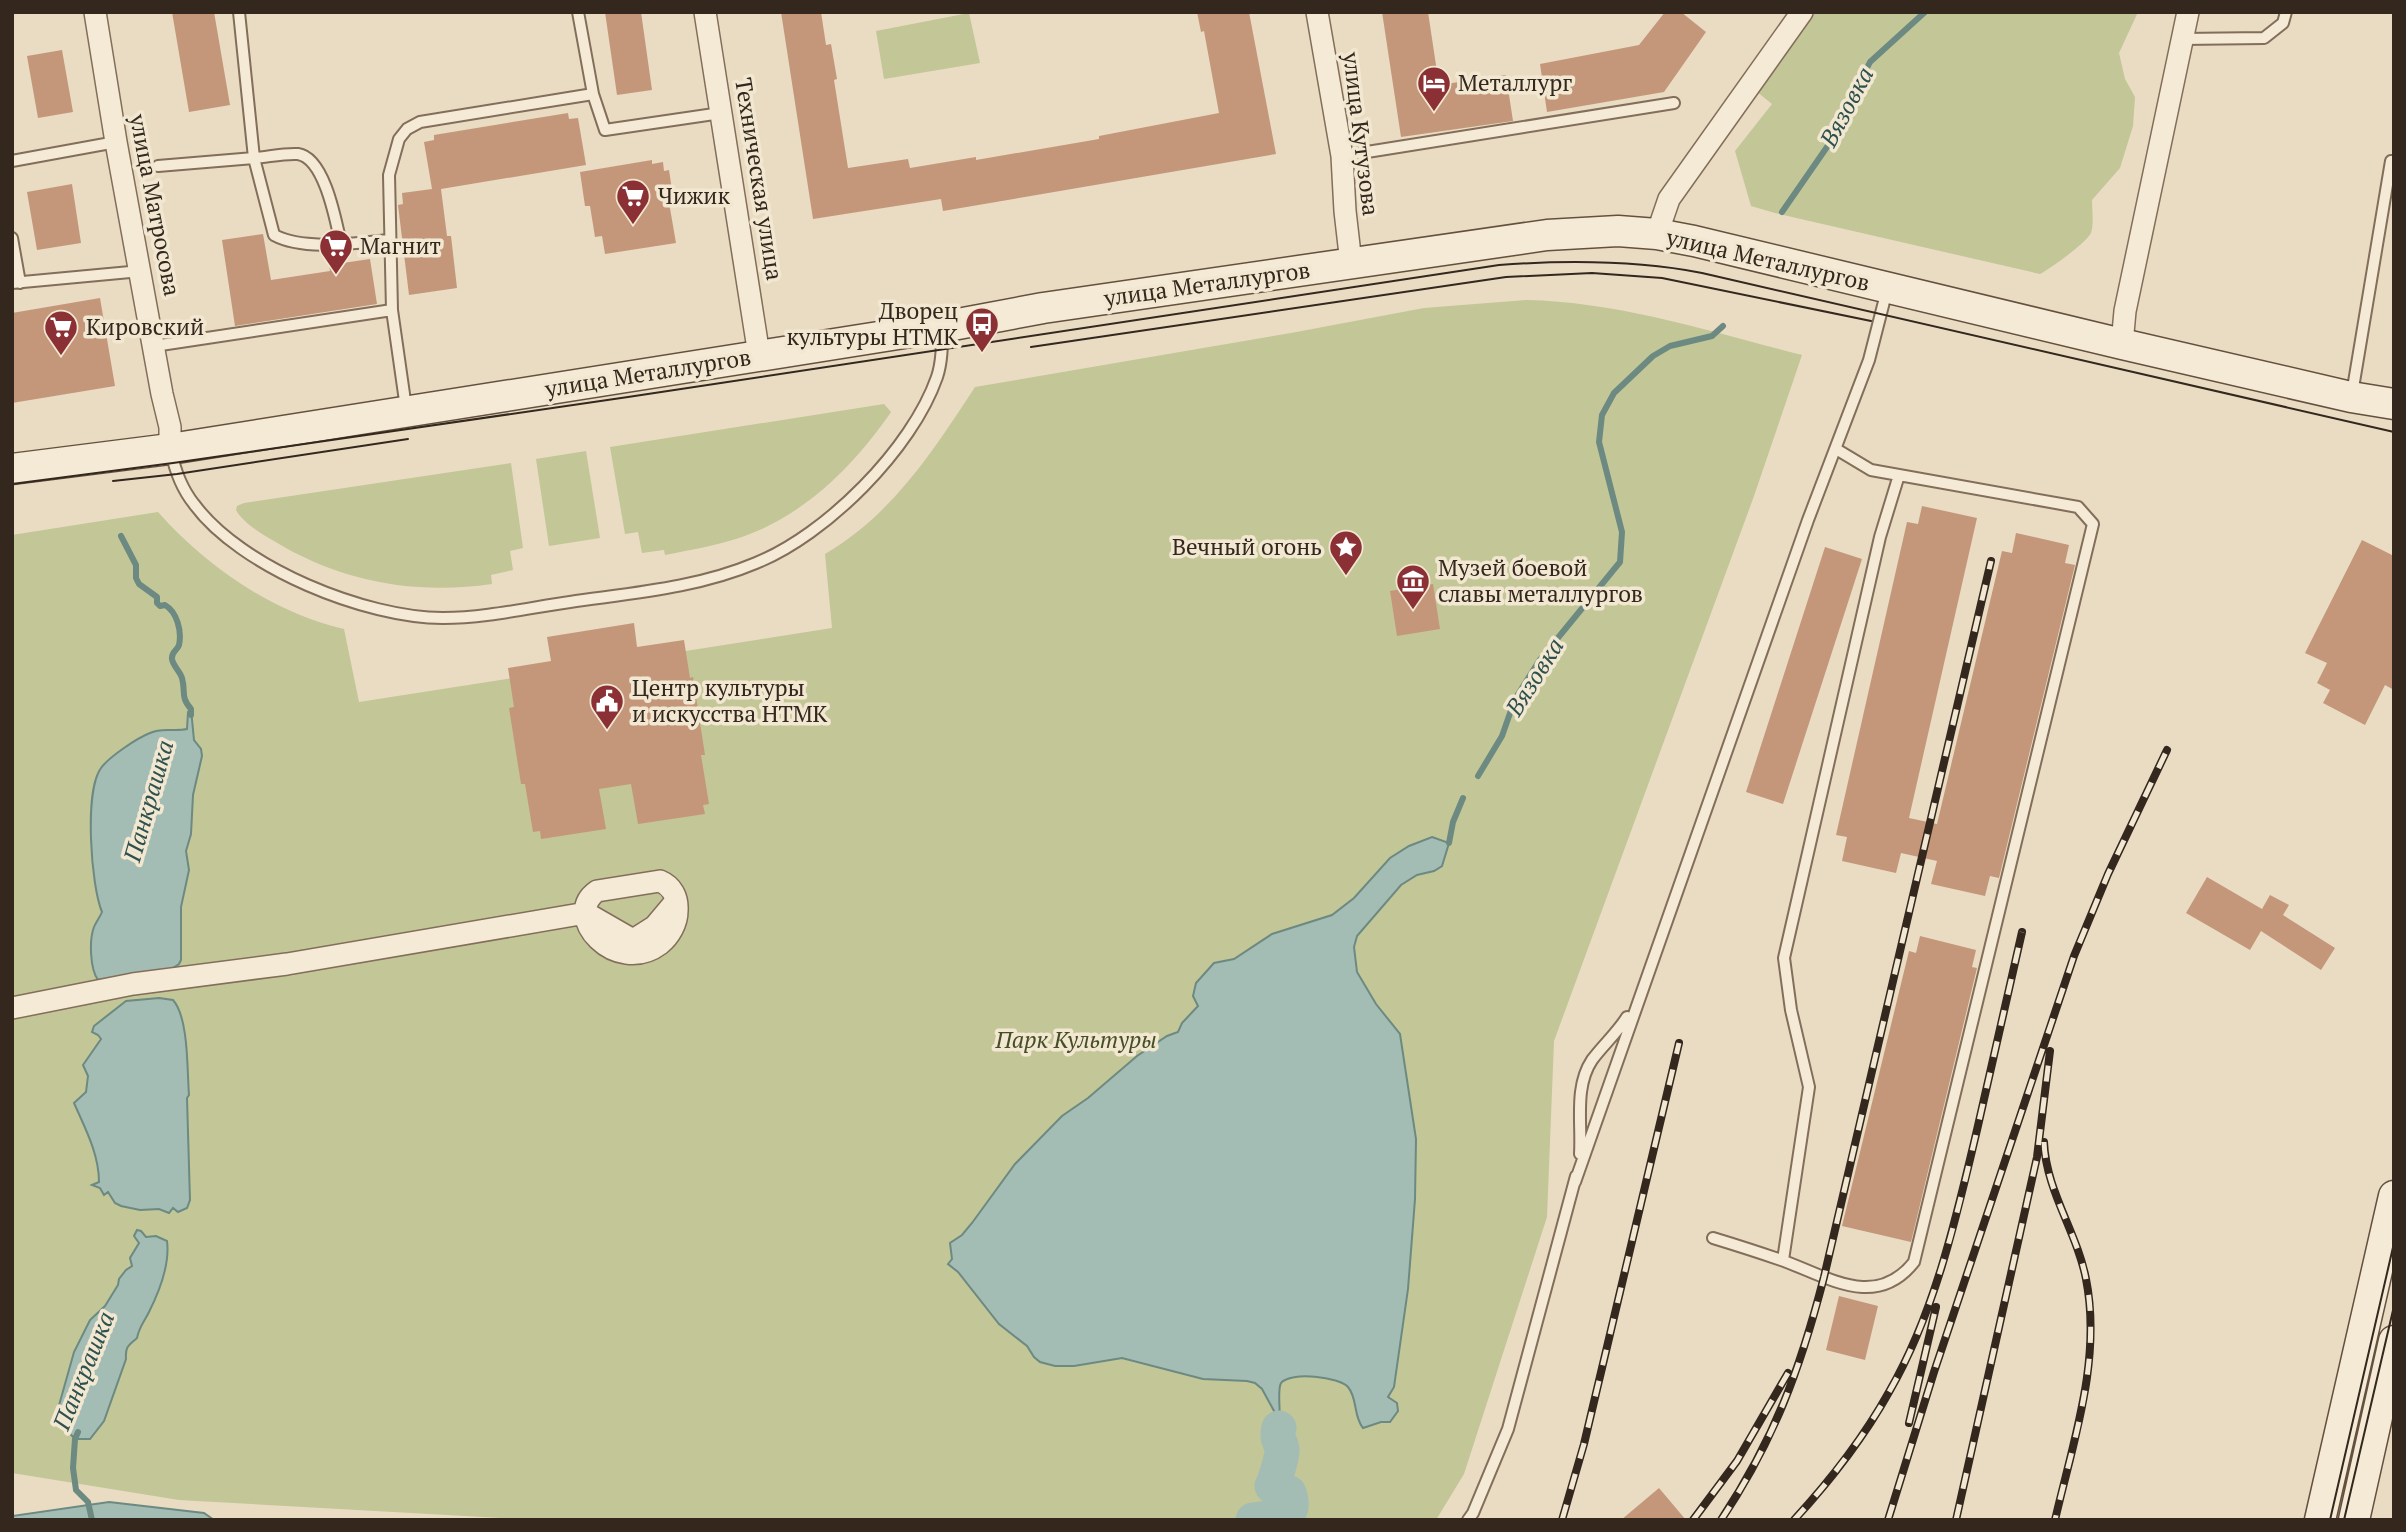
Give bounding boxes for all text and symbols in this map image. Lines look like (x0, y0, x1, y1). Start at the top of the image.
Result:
street label: улица Кутузова (1336, 49, 1387, 218)
water label: Вязовка (1811, 61, 1880, 153)
hotel icon: Металлург (1415, 64, 1453, 113)
place label: Металлург (1458, 67, 1572, 98)
street label: Техническая улица (728, 76, 791, 283)
street label: улица Матросова (122, 110, 188, 299)
supermarket icon: Чижик (614, 177, 652, 226)
place label: Чижик (658, 180, 730, 211)
street label: улица Металлургов (1662, 221, 1873, 298)
supermarket icon: Магнит (317, 227, 355, 276)
place label: Магнит (360, 230, 441, 261)
street label: улица Металлургов (1101, 254, 1312, 313)
place label: Дворец культуры НТМК (786, 295, 958, 352)
bus stop icon: Дворец культуры НТМК (963, 305, 1001, 354)
supermarket icon: Кировский (42, 308, 80, 357)
place label: Кировский (86, 311, 204, 342)
street label: улица Металлургов (542, 341, 753, 404)
place icon: Вечный огонь (1327, 528, 1365, 577)
place label: Вечный огонь (1172, 531, 1322, 562)
place label: Музей боевой славы металлургов (1438, 552, 1643, 609)
museum icon: Музей боевой славы металлургов (1394, 562, 1432, 611)
water label: Вязовка (1497, 632, 1570, 722)
place label: Центр культуры и искусства НТМК (632, 672, 828, 729)
public building icon: Центр культуры и искусства НТМК (588, 682, 626, 731)
water label: Панкрашка (115, 736, 181, 866)
park label: Парк Культуры (994, 1024, 1157, 1055)
water label: Панкрашка (44, 1307, 121, 1435)

